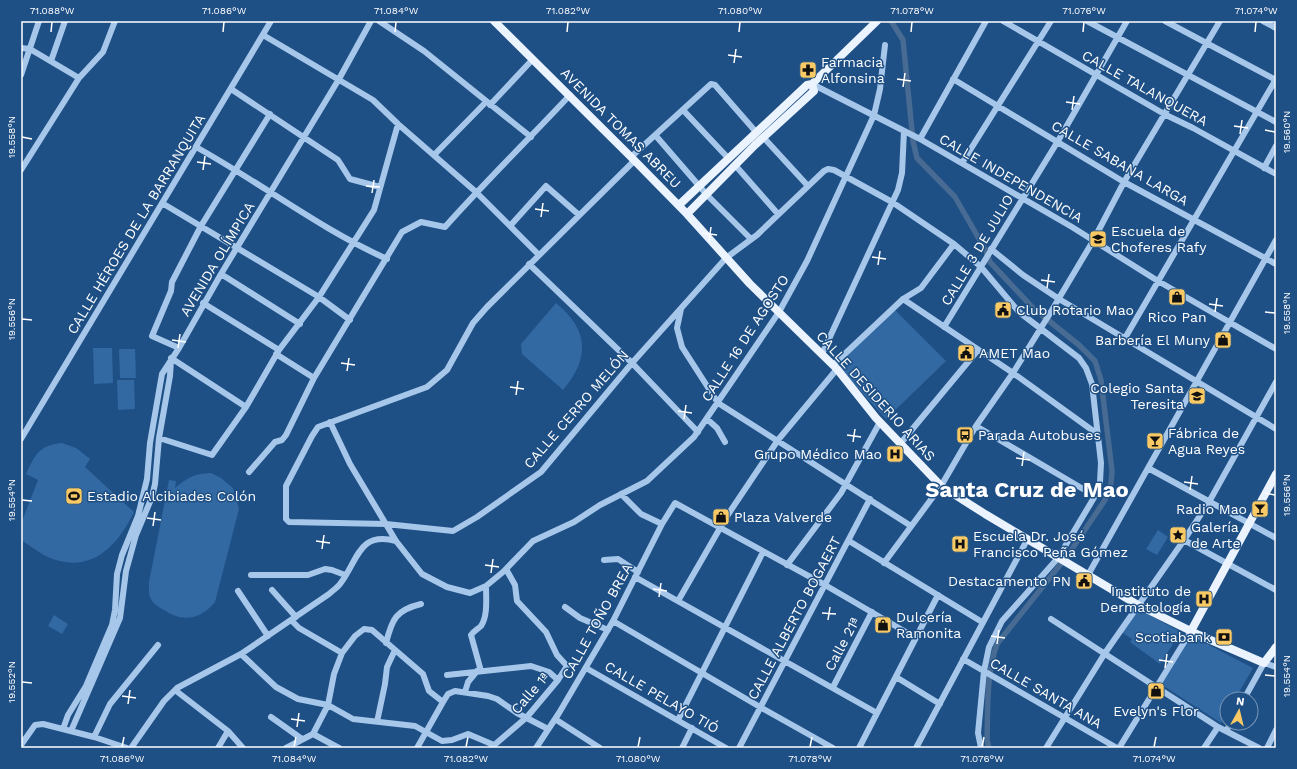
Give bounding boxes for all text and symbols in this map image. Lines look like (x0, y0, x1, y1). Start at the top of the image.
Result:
text: 71.088°W (30, 5, 75, 16)
text: 71.086°W (202, 5, 247, 16)
text: 71.084°W (374, 5, 419, 16)
text: 71.082°W (546, 5, 591, 16)
text: 71.080°W (718, 5, 763, 16)
text: 71.078°W (890, 5, 934, 16)
text: 71.076°W (1062, 5, 1106, 16)
text: 71.074°W (1234, 5, 1278, 16)
street label: CALLE TALANQUERA (1079, 47, 1211, 129)
place label: Farmacia Alfonsina (821, 54, 885, 86)
pharmacy icon: Farmacia Alfonsina (798, 60, 818, 80)
street label: AVENIDA TOMAS ABREU (558, 65, 684, 191)
street label: CALLE HÉROES DE LA BARRANQUITA (64, 111, 208, 337)
text: 19.560°N (1281, 111, 1292, 153)
text: 19.558°N (6, 116, 17, 158)
street label: CALLE SABANA LARGA (1049, 117, 1191, 209)
street label: CALLE INDEPENDENCIA (937, 130, 1085, 226)
street label: CALLE 3 DE JULIO (938, 192, 1016, 308)
street label: AVENIDA OLÍMPICA (177, 199, 257, 319)
place label: Escuela de Choferes Rafy (1111, 223, 1207, 255)
school or university icon: Escuela de Choferes Rafy (1088, 229, 1108, 249)
street label: CALLE 16 DE AGOSTO (698, 272, 792, 404)
shop icon: Rico Pan (1167, 287, 1187, 307)
text: 19.558°N (1281, 292, 1292, 334)
text: 19.556°N (6, 298, 17, 340)
public building icon: Club Rotario Mao (993, 300, 1013, 320)
place label: Club Rotario Mao (1016, 302, 1134, 318)
place label: Rico Pan (1147, 309, 1207, 325)
street label: CALLE DESIDERIO ARIAS (813, 328, 939, 464)
shop icon: Barbería El Muny (1213, 330, 1233, 350)
place label: Barbería El Muny (1095, 332, 1211, 348)
public building icon: AMET Mao (956, 343, 976, 363)
place label: AMET Mao (979, 345, 1050, 361)
street label: CALLE CERRO MELÓN (520, 347, 632, 471)
place label: Colegio Santa Teresita (1090, 380, 1184, 412)
school or university icon: Colegio Santa Teresita (1187, 386, 1207, 406)
bus stop icon: Parada Autobuses (955, 425, 975, 445)
place label: Fábrica de Agua Reyes (1168, 425, 1245, 457)
place label: Parada Autobuses (978, 427, 1101, 443)
bar icon: Fábrica de Agua Reyes (1145, 431, 1165, 451)
hospital icon: Grupo Médico Mao (885, 444, 905, 464)
place label: Grupo Médico Mao (754, 446, 882, 462)
text: 19.556°N (1281, 474, 1292, 516)
district label: Santa Cruz de Mao (925, 477, 1129, 502)
text: 19.554°N (6, 479, 17, 521)
sports icon: Estadio Alcibiades Colón (64, 486, 84, 506)
place label: Estadio Alcibiades Colón (87, 488, 256, 504)
bar icon: Radio Mao (1250, 499, 1270, 519)
place label: Radio Mao (1176, 501, 1247, 517)
shop icon: Plaza Valverde (711, 507, 731, 527)
place label: Plaza Valverde (734, 509, 832, 525)
place label: Galería de Arte (1191, 519, 1241, 551)
place icon: Galería de Arte (1168, 525, 1188, 545)
place label: Escuela Dr. José Francisco Peña Gómez (973, 528, 1128, 560)
street label: CALLE ALBERTO BOGAERT (744, 533, 844, 702)
hospital icon: Escuela Dr. José Francisco Peña Gómez (950, 534, 970, 554)
street label: CALLE TOÑO BREA (559, 560, 635, 682)
public building icon: Destacamento PN (1074, 571, 1094, 591)
place label: Destacamento PN (948, 573, 1071, 589)
place label: Instituto de Dermatología (1100, 583, 1191, 615)
hospital icon: Instituto de Dermatología (1194, 589, 1214, 609)
place label: Dulcería Ramonita (896, 609, 961, 641)
street label: Calle 21ª (821, 614, 863, 673)
shop icon: Dulcería Ramonita (873, 615, 893, 635)
bank icon: Scotiabank (1214, 627, 1234, 647)
place label: Scotiabank (1135, 629, 1211, 645)
street label: CALLE SANTA ANA (987, 654, 1105, 732)
text: 19.554°N (1281, 655, 1292, 697)
street label: CALLE PELAYO TIÓ (602, 658, 722, 736)
text: 19.552°N (6, 661, 17, 703)
street label: Calle 1ª (508, 669, 553, 717)
shop icon: Evelyn's Flor (1146, 681, 1166, 701)
north arrow (1219, 691, 1259, 731)
text: N (1235, 695, 1245, 709)
place label: Evelyn's Flor (1113, 703, 1199, 719)
text: 71.086°W (100, 753, 145, 764)
text: 71.084°W (272, 753, 317, 764)
text: 71.082°W (444, 753, 489, 764)
text: 71.080°W (616, 753, 661, 764)
text: 71.078°W (788, 753, 832, 764)
text: 71.076°W (960, 753, 1004, 764)
text: 71.074°W (1132, 753, 1176, 764)

